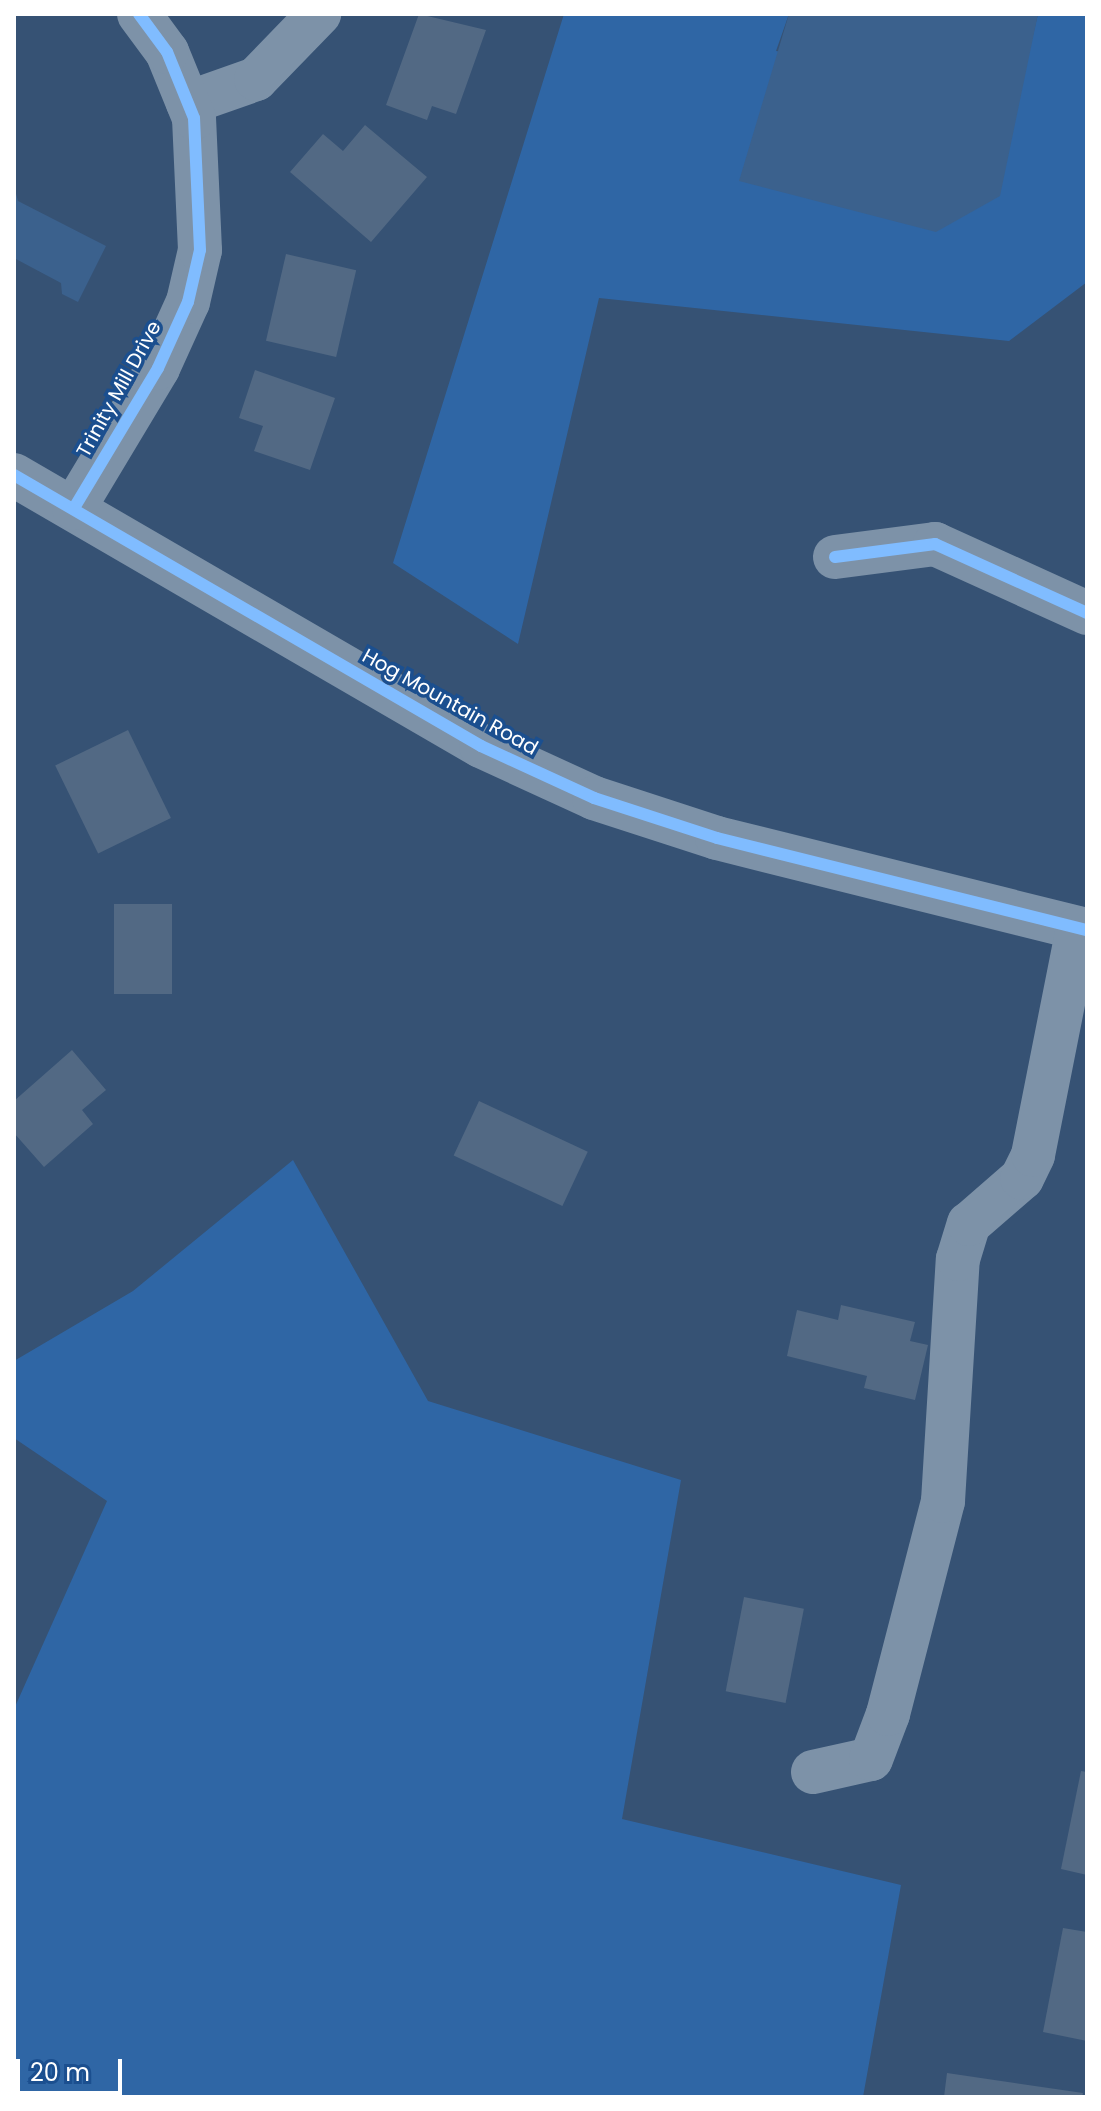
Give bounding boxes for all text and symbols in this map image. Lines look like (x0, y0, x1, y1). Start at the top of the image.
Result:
street label: Trinity Mill Drive (72, 317, 166, 461)
street label: Hog Mountain Road (358, 644, 542, 760)
scale bar (20, 2043, 126, 2093)
text: 20 m (30, 2056, 90, 2089)

